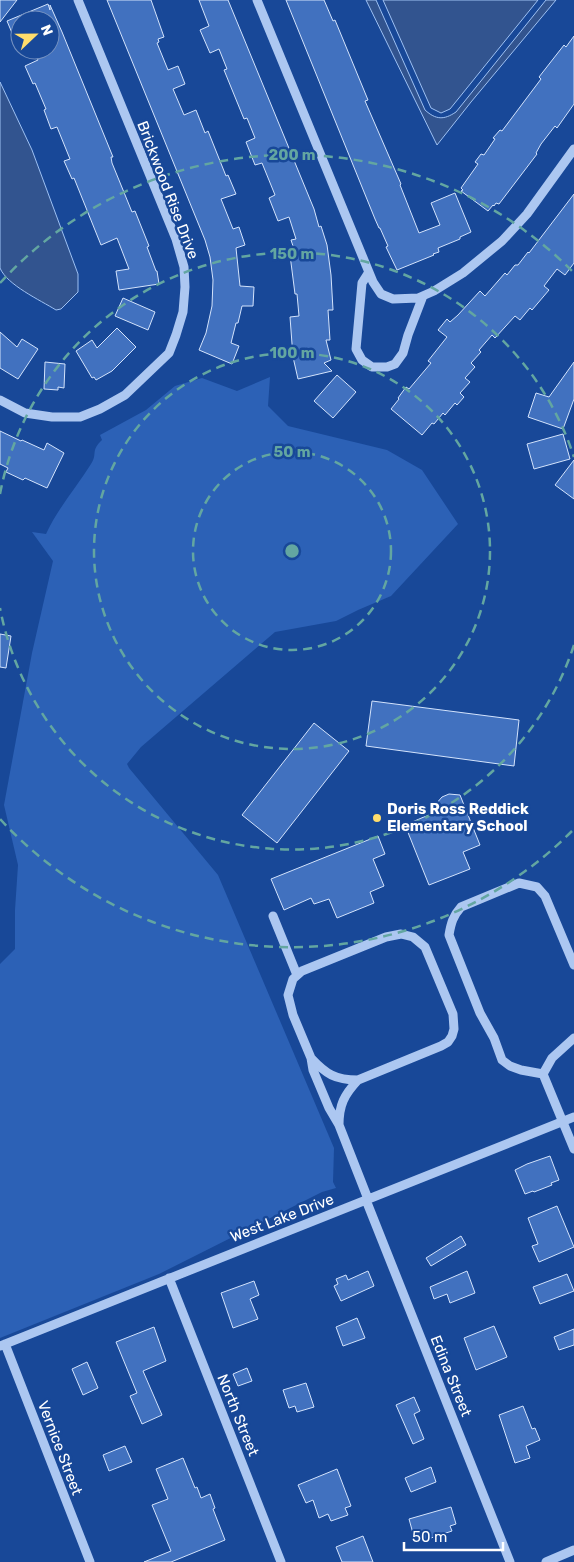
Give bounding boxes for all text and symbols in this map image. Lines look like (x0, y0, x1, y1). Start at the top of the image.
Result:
north arrow (10, 10, 60, 60)
text: N (37, 22, 56, 38)
street label: Brickwood Rise Drive (133, 118, 203, 262)
text: 200 m (268, 146, 316, 164)
text: 150 m (270, 245, 314, 263)
text: 100 m (270, 344, 314, 362)
text: 50 m (274, 443, 310, 461)
centre of rings (283, 542, 301, 560)
place label: Doris Ross Reddick Elementary School (387, 800, 529, 835)
marker: Doris Ross Reddick Elementary School (371, 812, 383, 824)
street label: West Lake Drive (228, 1190, 336, 1246)
street label: Edina Street (427, 1333, 475, 1419)
street label: North Street (213, 1371, 263, 1459)
street label: Vernice Street (34, 1398, 86, 1498)
scale bar (404, 1520, 503, 1552)
text: 50 m (412, 1528, 447, 1546)

